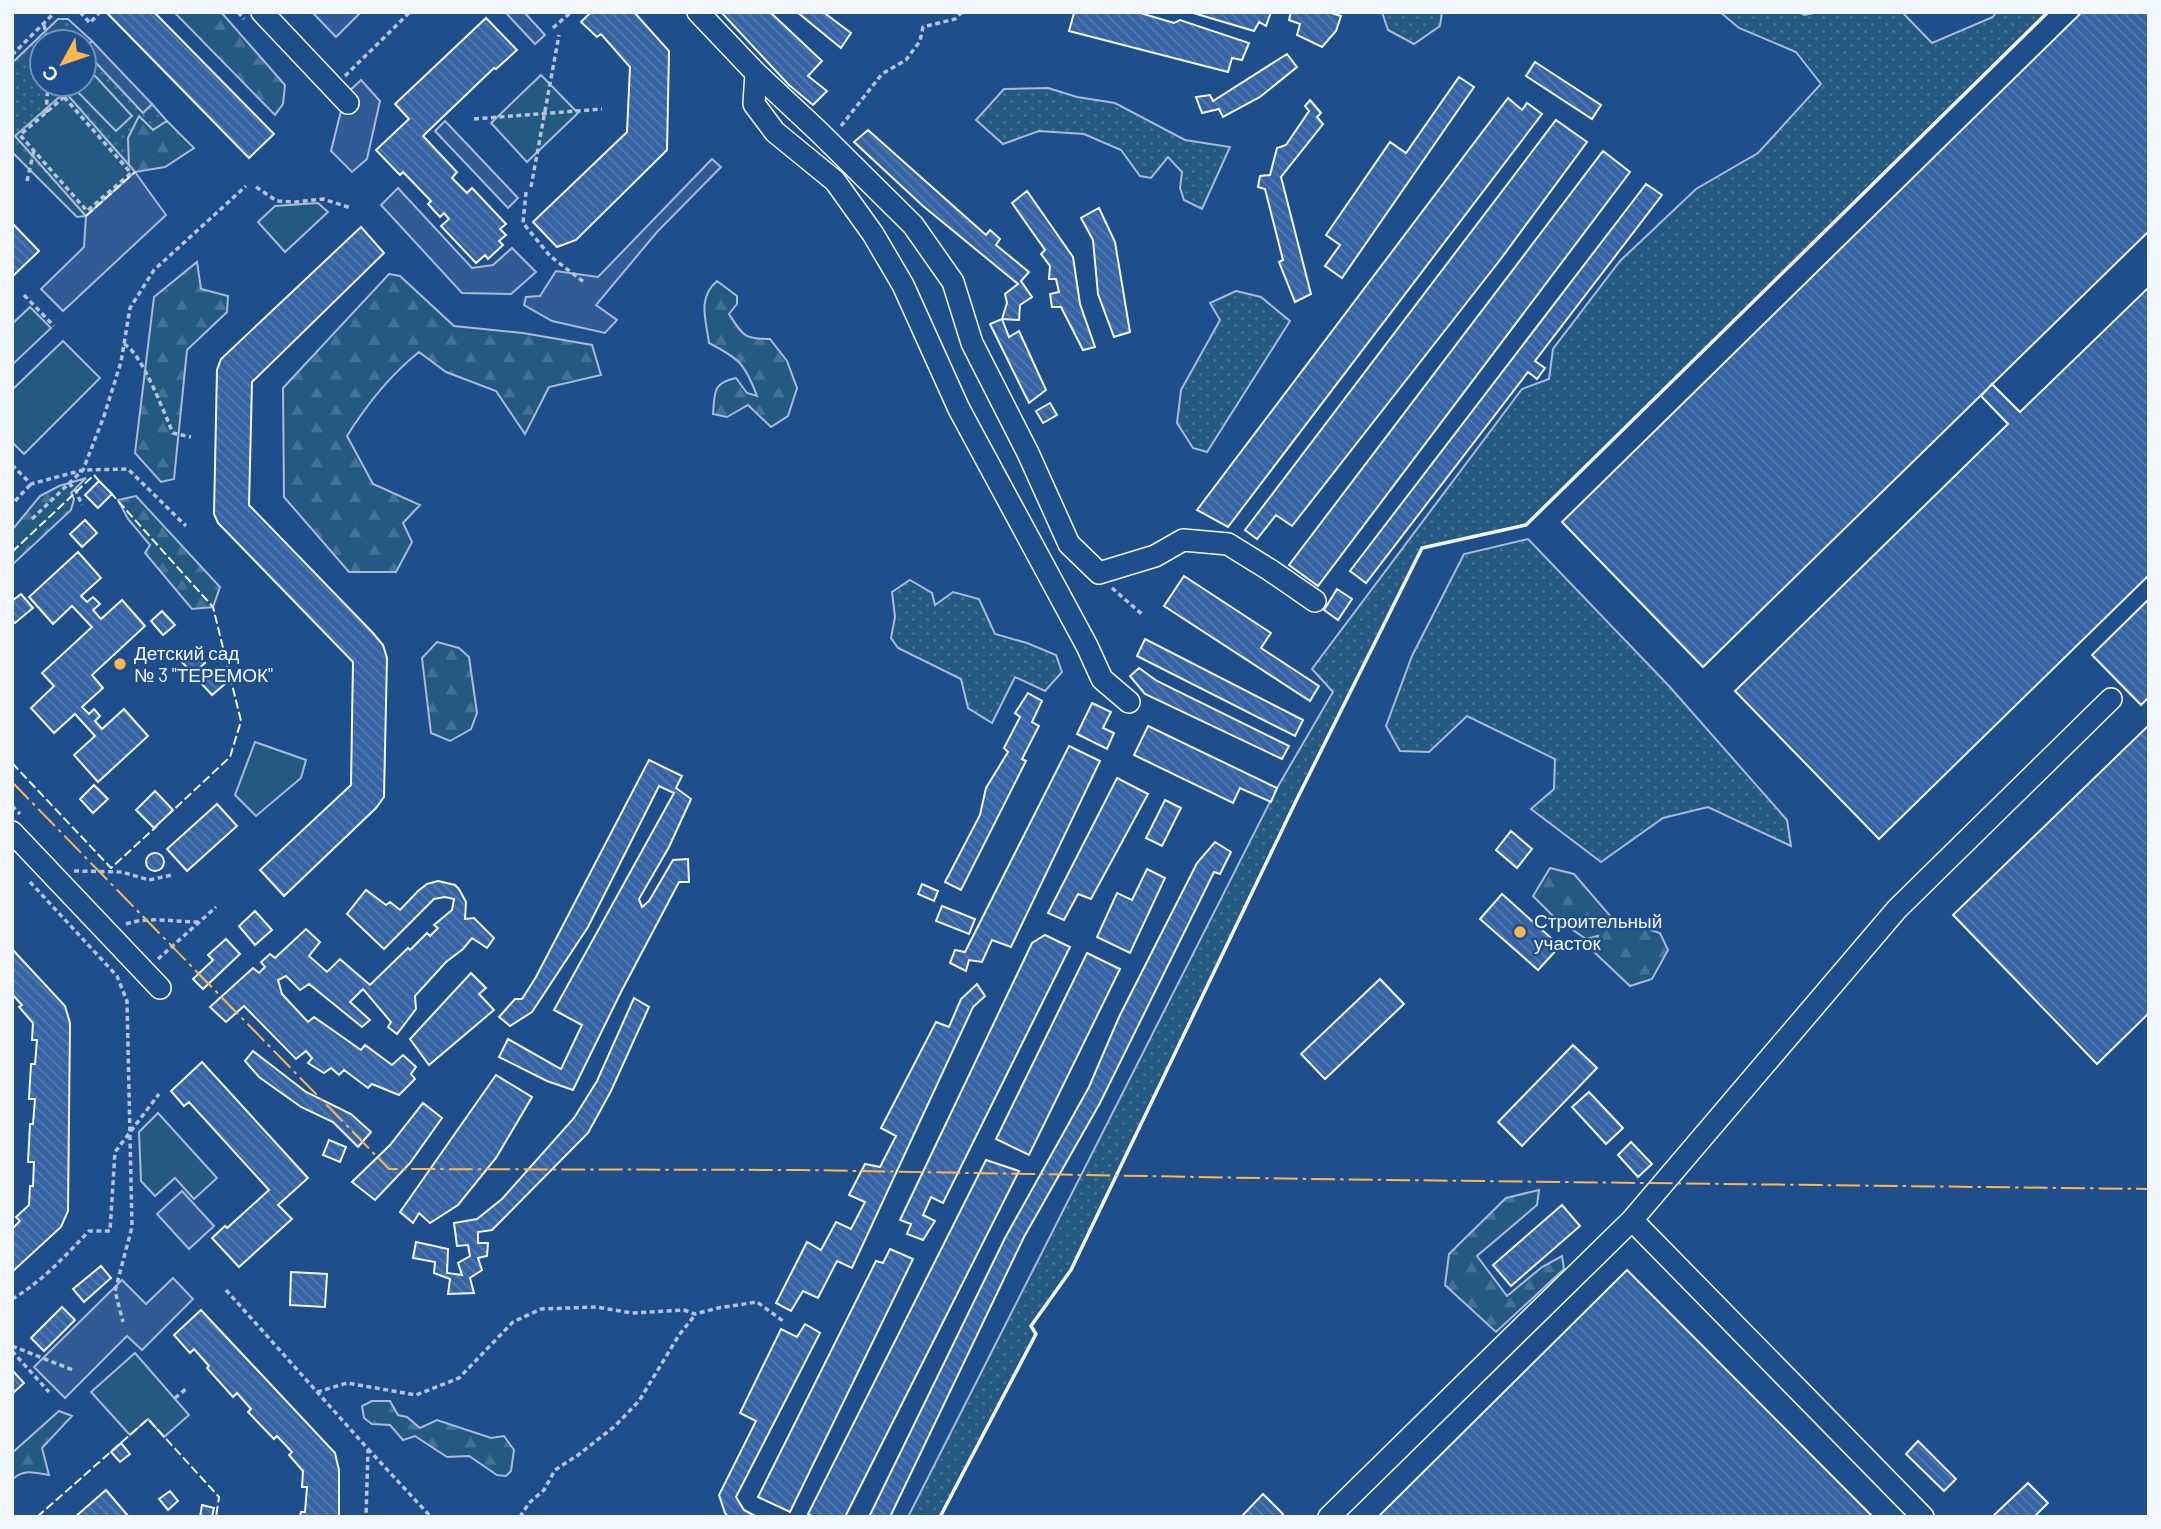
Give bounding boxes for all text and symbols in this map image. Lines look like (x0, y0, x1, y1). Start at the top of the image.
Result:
north arrow (28, 28, 98, 98)
text: С (36, 61, 63, 87)
place label: Детский сад № 3 "ТЕРЕМОК" (134, 641, 273, 686)
marker: Детский сад № 3 "ТЕРЕМОК" (112, 656, 128, 672)
place label: Строительный участок (1534, 909, 1662, 954)
marker: Строительный участок (1512, 924, 1528, 940)

